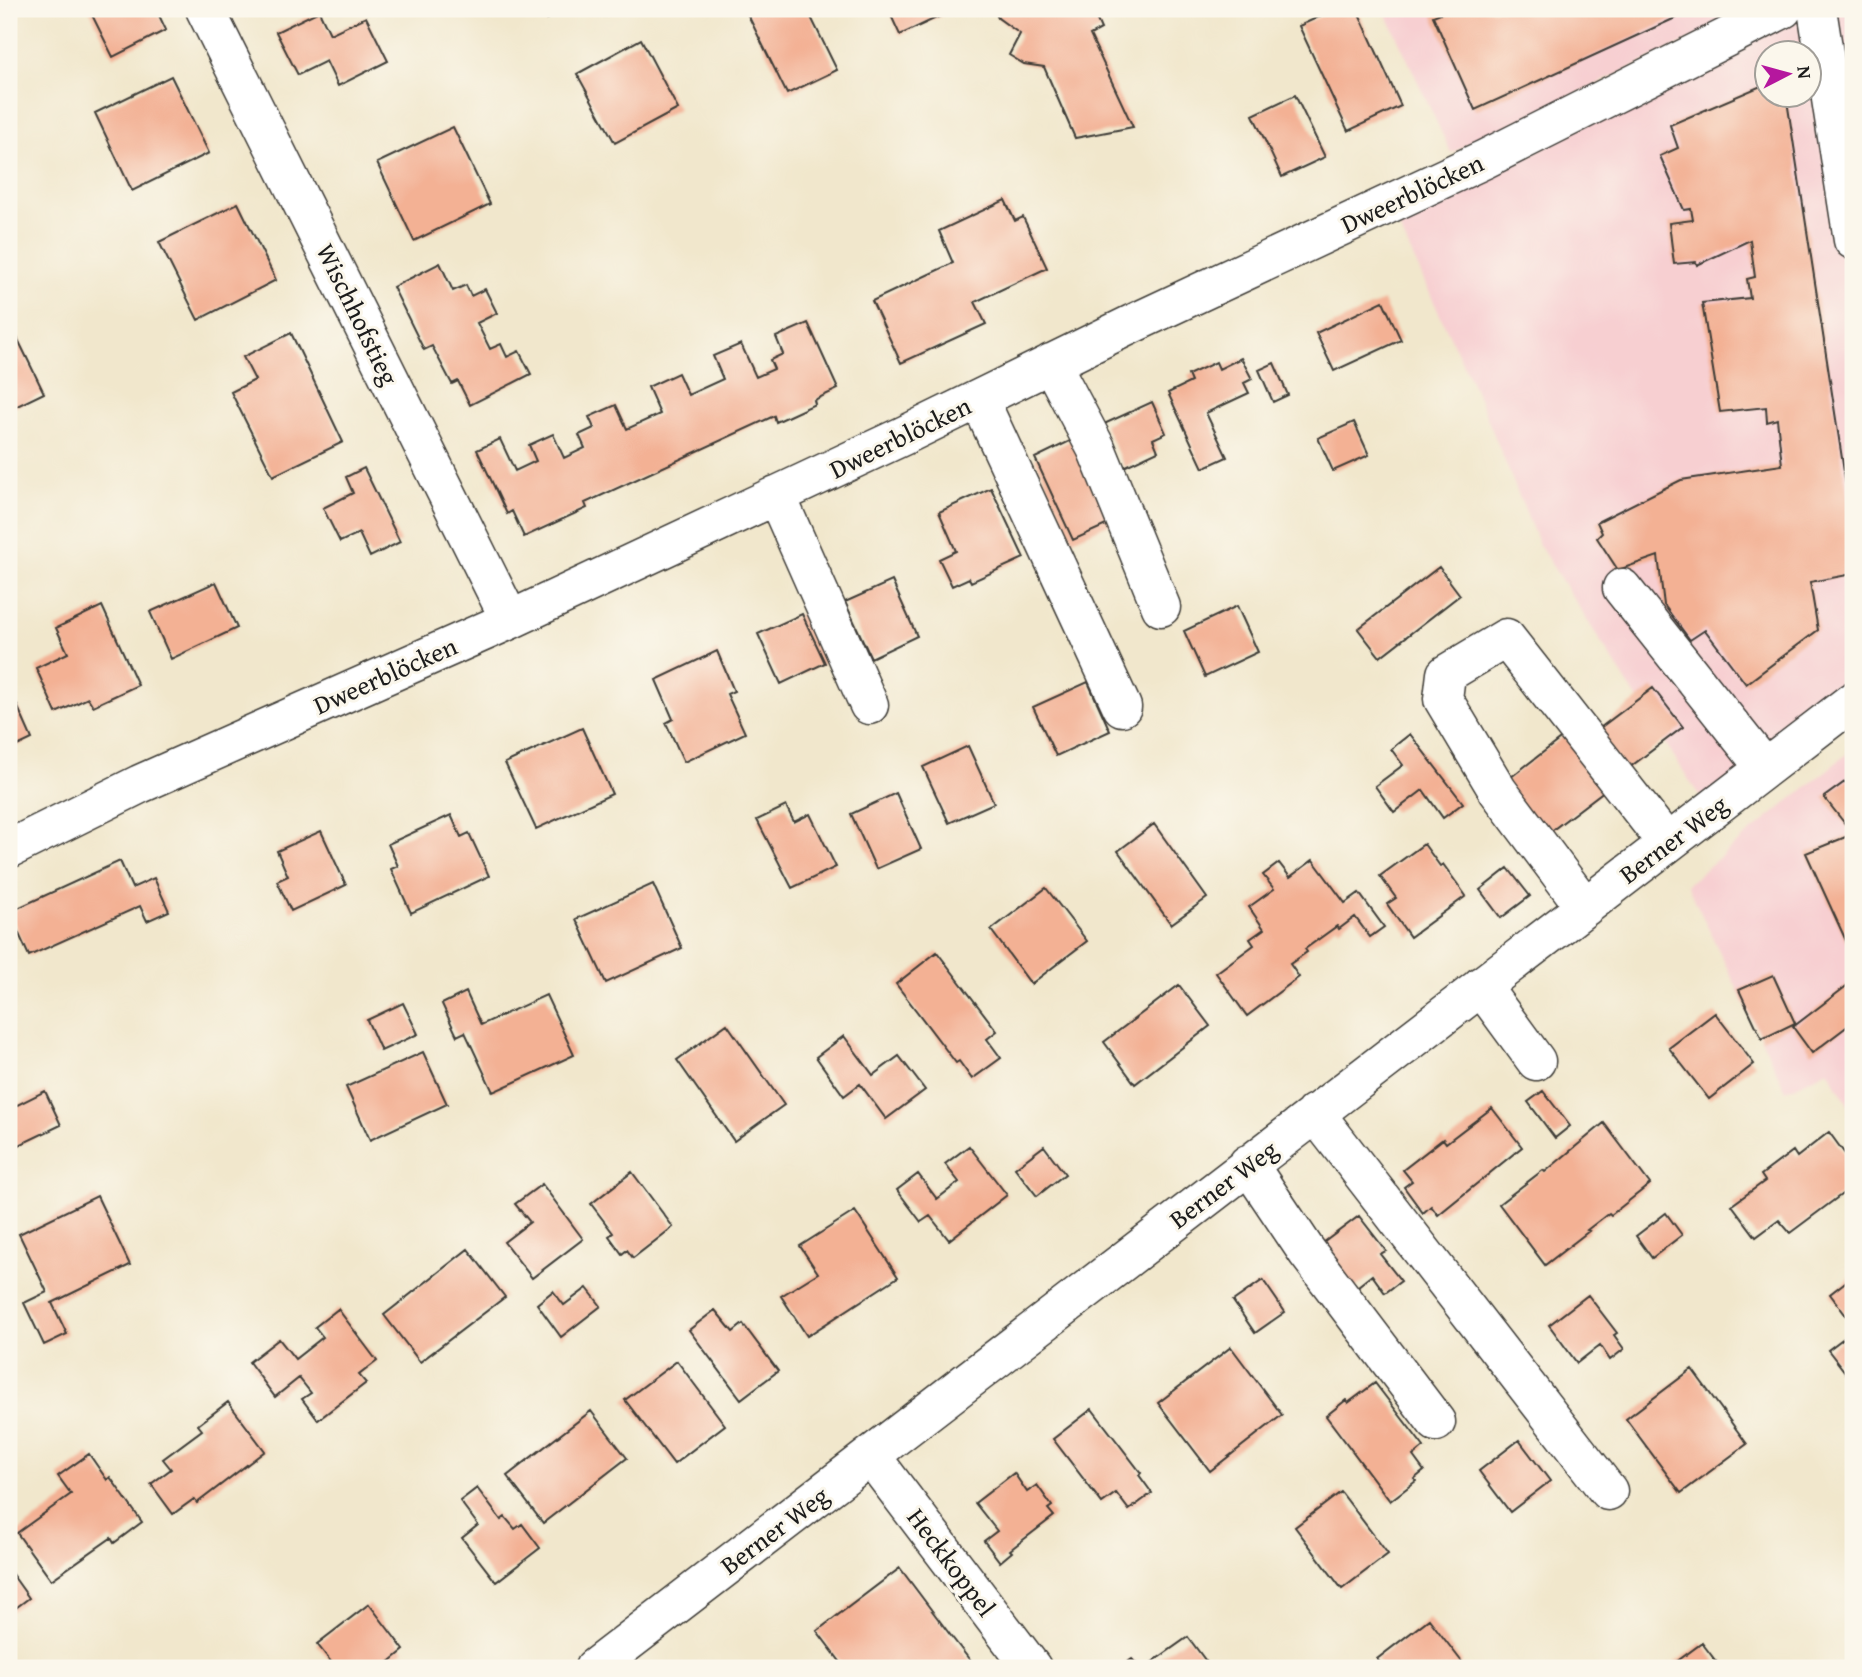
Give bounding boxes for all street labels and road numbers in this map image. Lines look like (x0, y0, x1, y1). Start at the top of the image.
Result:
street label: Dweerblöcken (1334, 143, 1490, 243)
street label: Wischhofstieg (307, 236, 409, 392)
street label: Dweerblöcken (822, 386, 978, 488)
street label: Dweerblöcken (307, 626, 463, 724)
street label: Berner Weg (1611, 785, 1736, 893)
street label: Berner Weg (1161, 1130, 1286, 1238)
street label: Berner Weg (712, 1476, 837, 1584)
street label: Heckkoppel (898, 1499, 1006, 1625)

